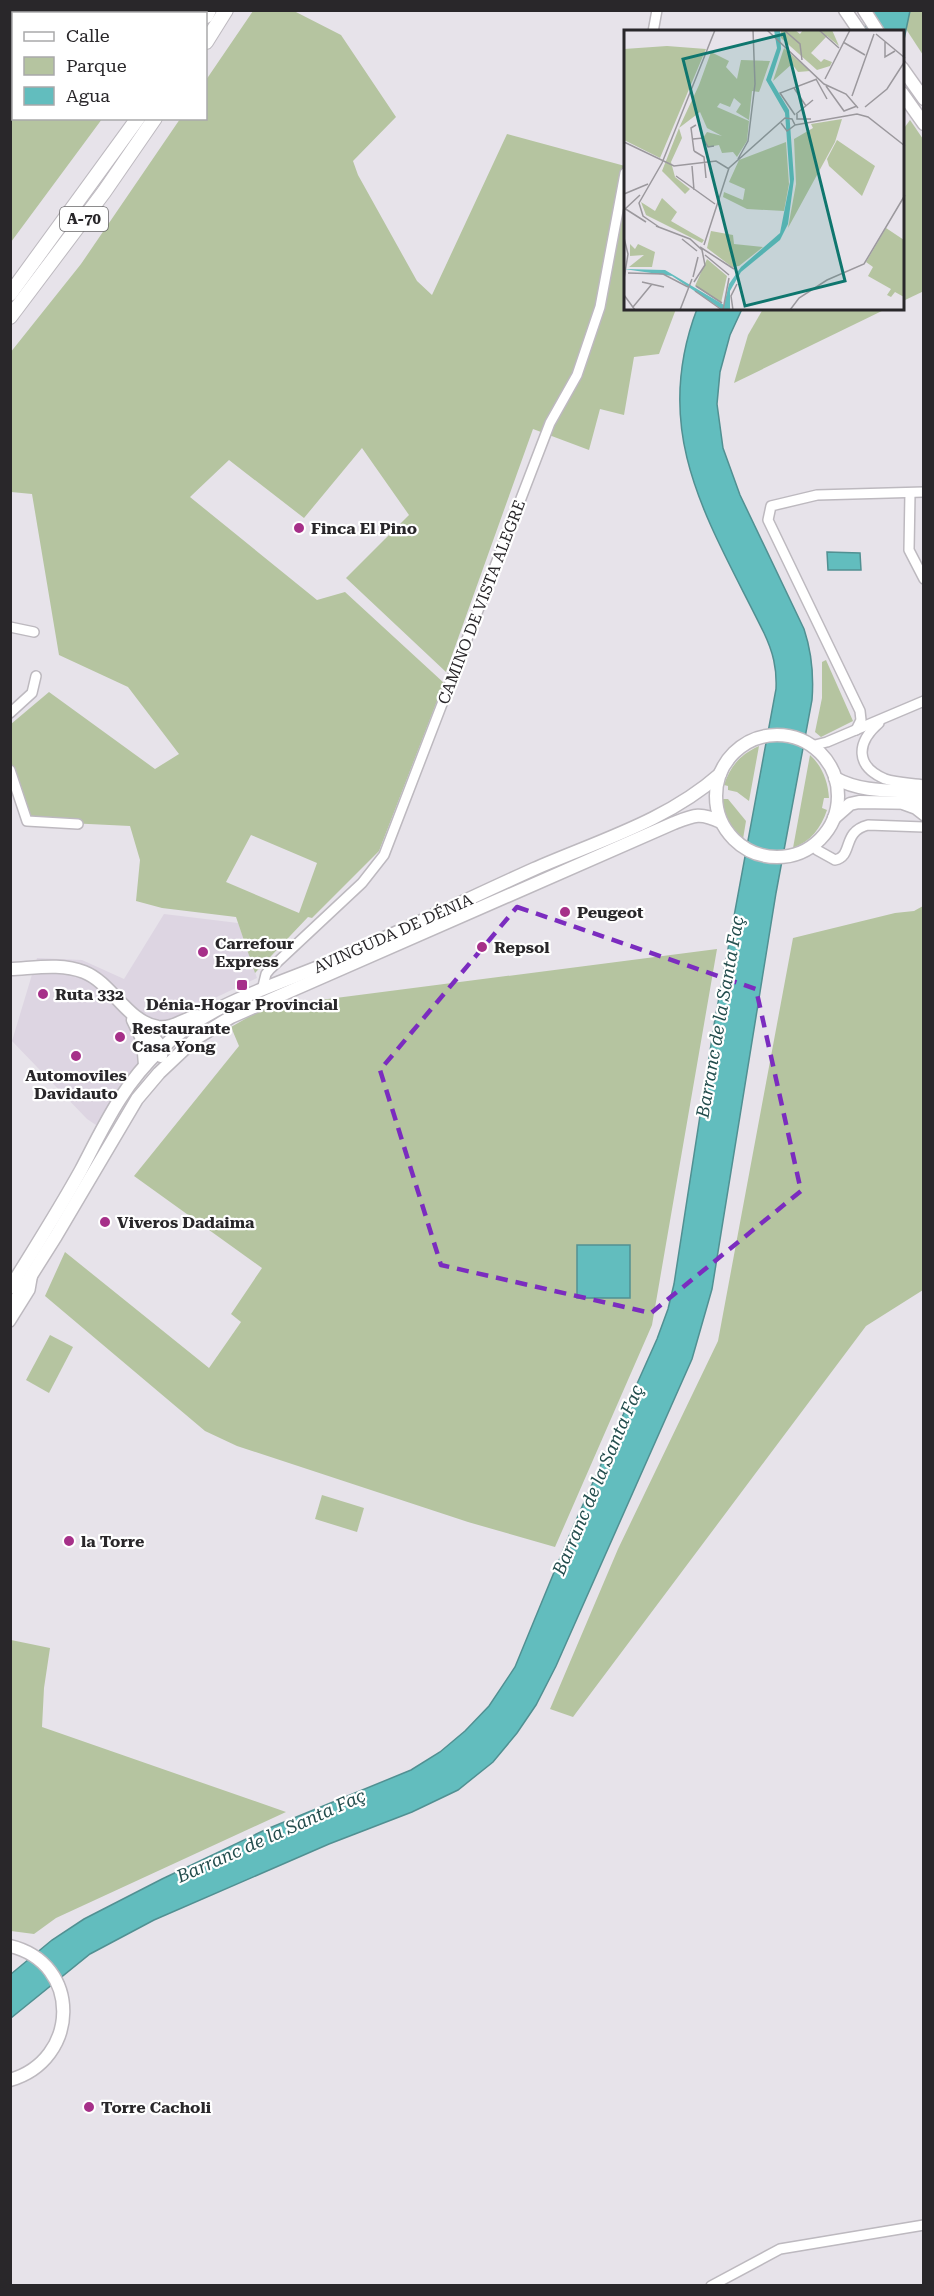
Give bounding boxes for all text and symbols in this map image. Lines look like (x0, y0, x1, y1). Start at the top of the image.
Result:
legend (12, 12, 207, 120)
text: Calle (66, 25, 110, 46)
inset map (624, 30, 904, 310)
text: Parque (66, 55, 127, 76)
text: Agua (66, 85, 110, 106)
road number: A-70 (60, 207, 108, 231)
street label: CAMINO DE VISTA ALEGRE (434, 497, 529, 707)
place label: Finca El Pino (311, 519, 417, 538)
marker: Finca El Pino (292, 521, 306, 535)
street label: AVINGUDA DE DÉNIA (311, 889, 476, 977)
place label: Peugeot (577, 903, 644, 922)
marker: Peugeot (558, 905, 572, 919)
water label: Barranc de la Santa Faç (691, 914, 748, 1120)
place label: Carrefour Express (215, 934, 294, 971)
place label: Repsol (494, 938, 550, 957)
marker: Repsol (475, 940, 489, 954)
marker: Carrefour Express (196, 945, 210, 959)
marker: Dénia-Hogar Provincial (235, 978, 249, 992)
place label: Ruta 332 (55, 985, 124, 1004)
marker: Ruta 332 (36, 987, 50, 1001)
place label: Dénia-Hogar Provincial (146, 995, 339, 1014)
place label: Restaurante Casa Yong (132, 1019, 230, 1056)
marker: Restaurante Casa Yong (113, 1030, 127, 1044)
marker: Automoviles Davidauto (69, 1049, 83, 1063)
place label: Automoviles Davidauto (25, 1066, 127, 1103)
place label: Viveros Dadaima (117, 1213, 255, 1232)
marker: Viveros Dadaima (98, 1215, 112, 1229)
water label: Barranc de la Santa Faç (548, 1381, 647, 1579)
place label: la Torre (81, 1532, 144, 1551)
marker: la Torre (62, 1534, 76, 1548)
water label: Barranc de la Santa Faç (172, 1784, 369, 1887)
place label: Torre Cacholi (101, 2098, 212, 2117)
marker: Torre Cacholi (82, 2100, 96, 2114)

